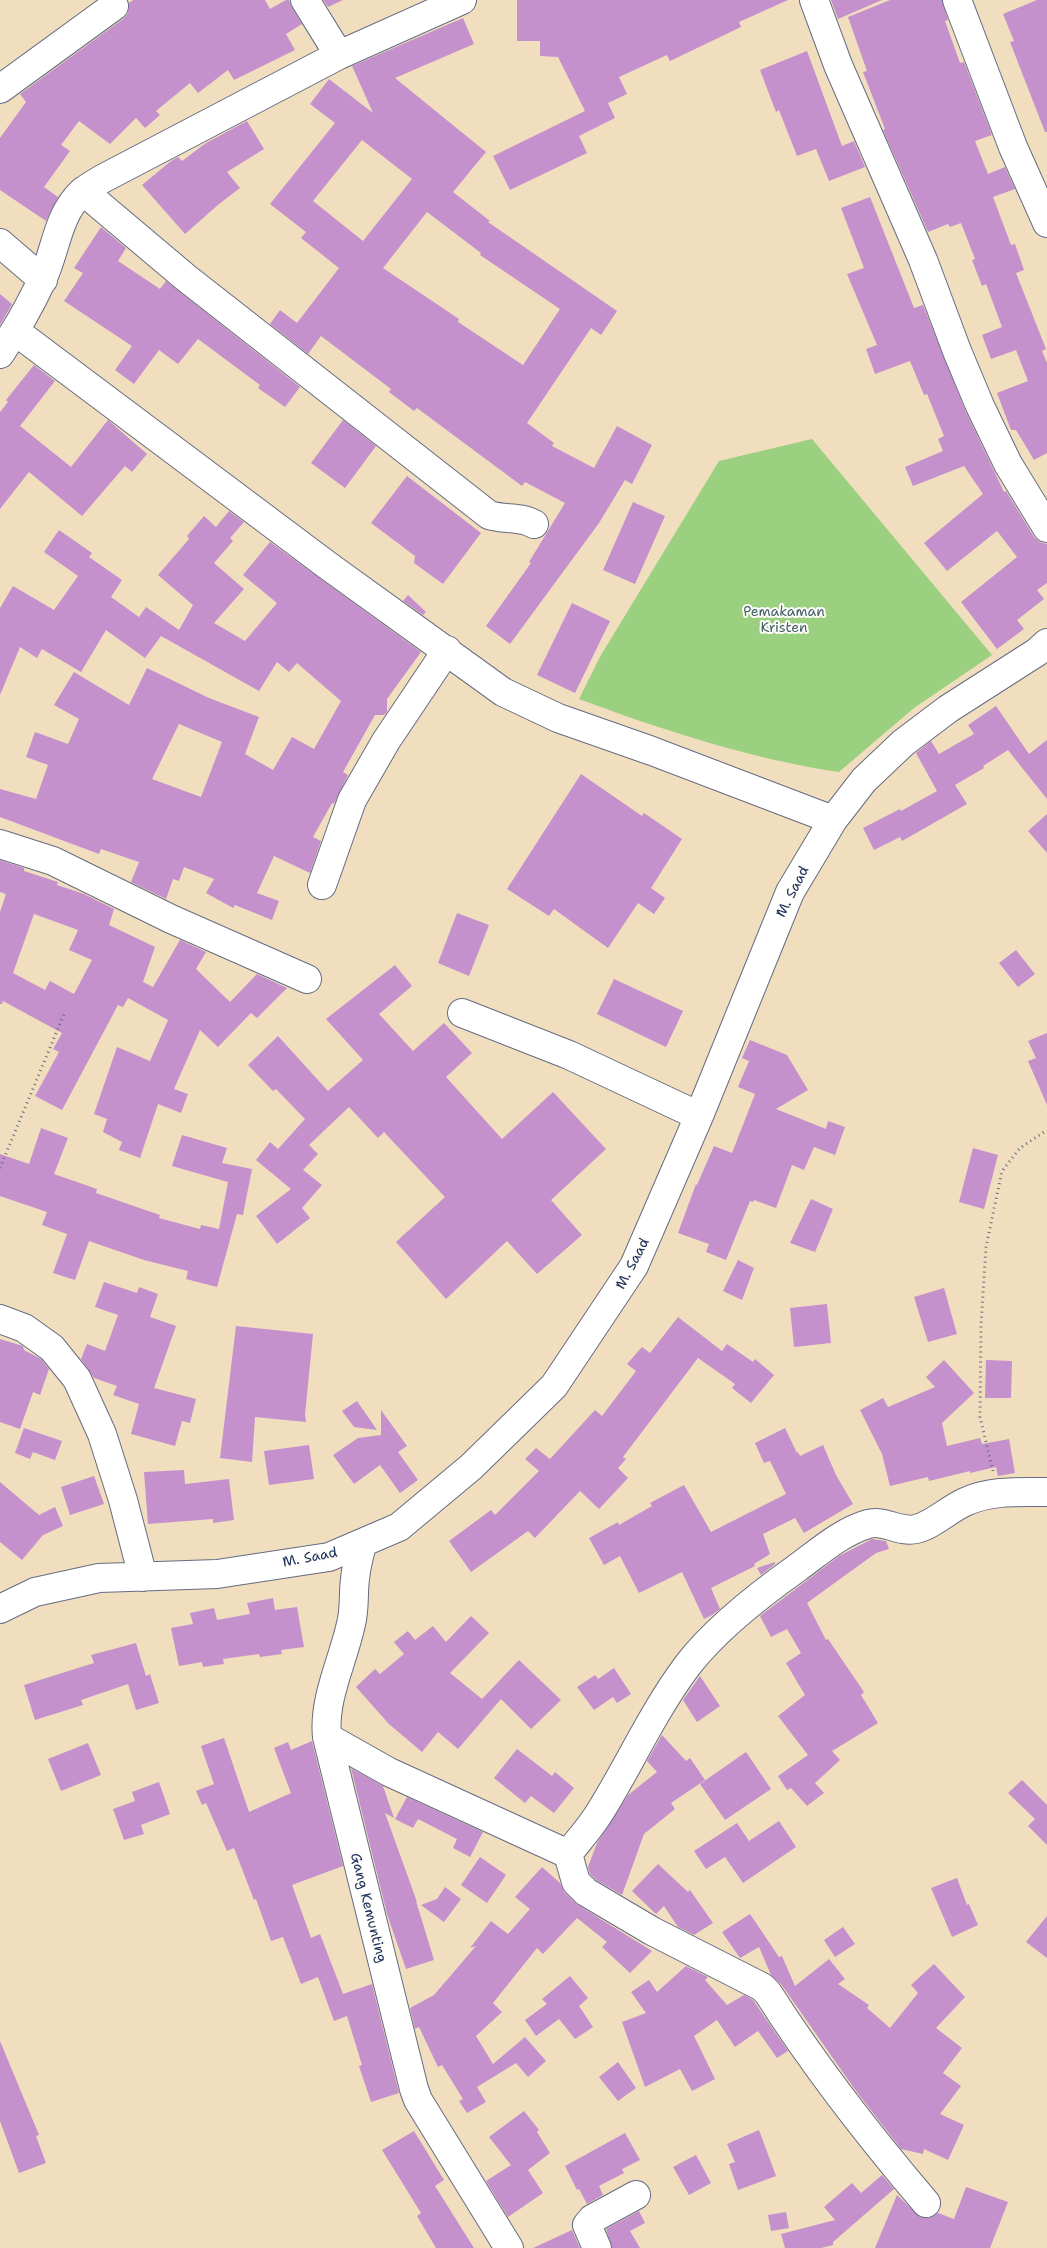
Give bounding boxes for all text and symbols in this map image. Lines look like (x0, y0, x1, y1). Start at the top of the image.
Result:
park label: Pemakaman Kristen (743, 604, 825, 636)
street label: M. Saad (773, 864, 813, 920)
street label: M. Saad (613, 1236, 653, 1292)
street label: M. Saad (281, 1544, 339, 1572)
street label: Gang Kemunting (346, 1851, 390, 1965)

